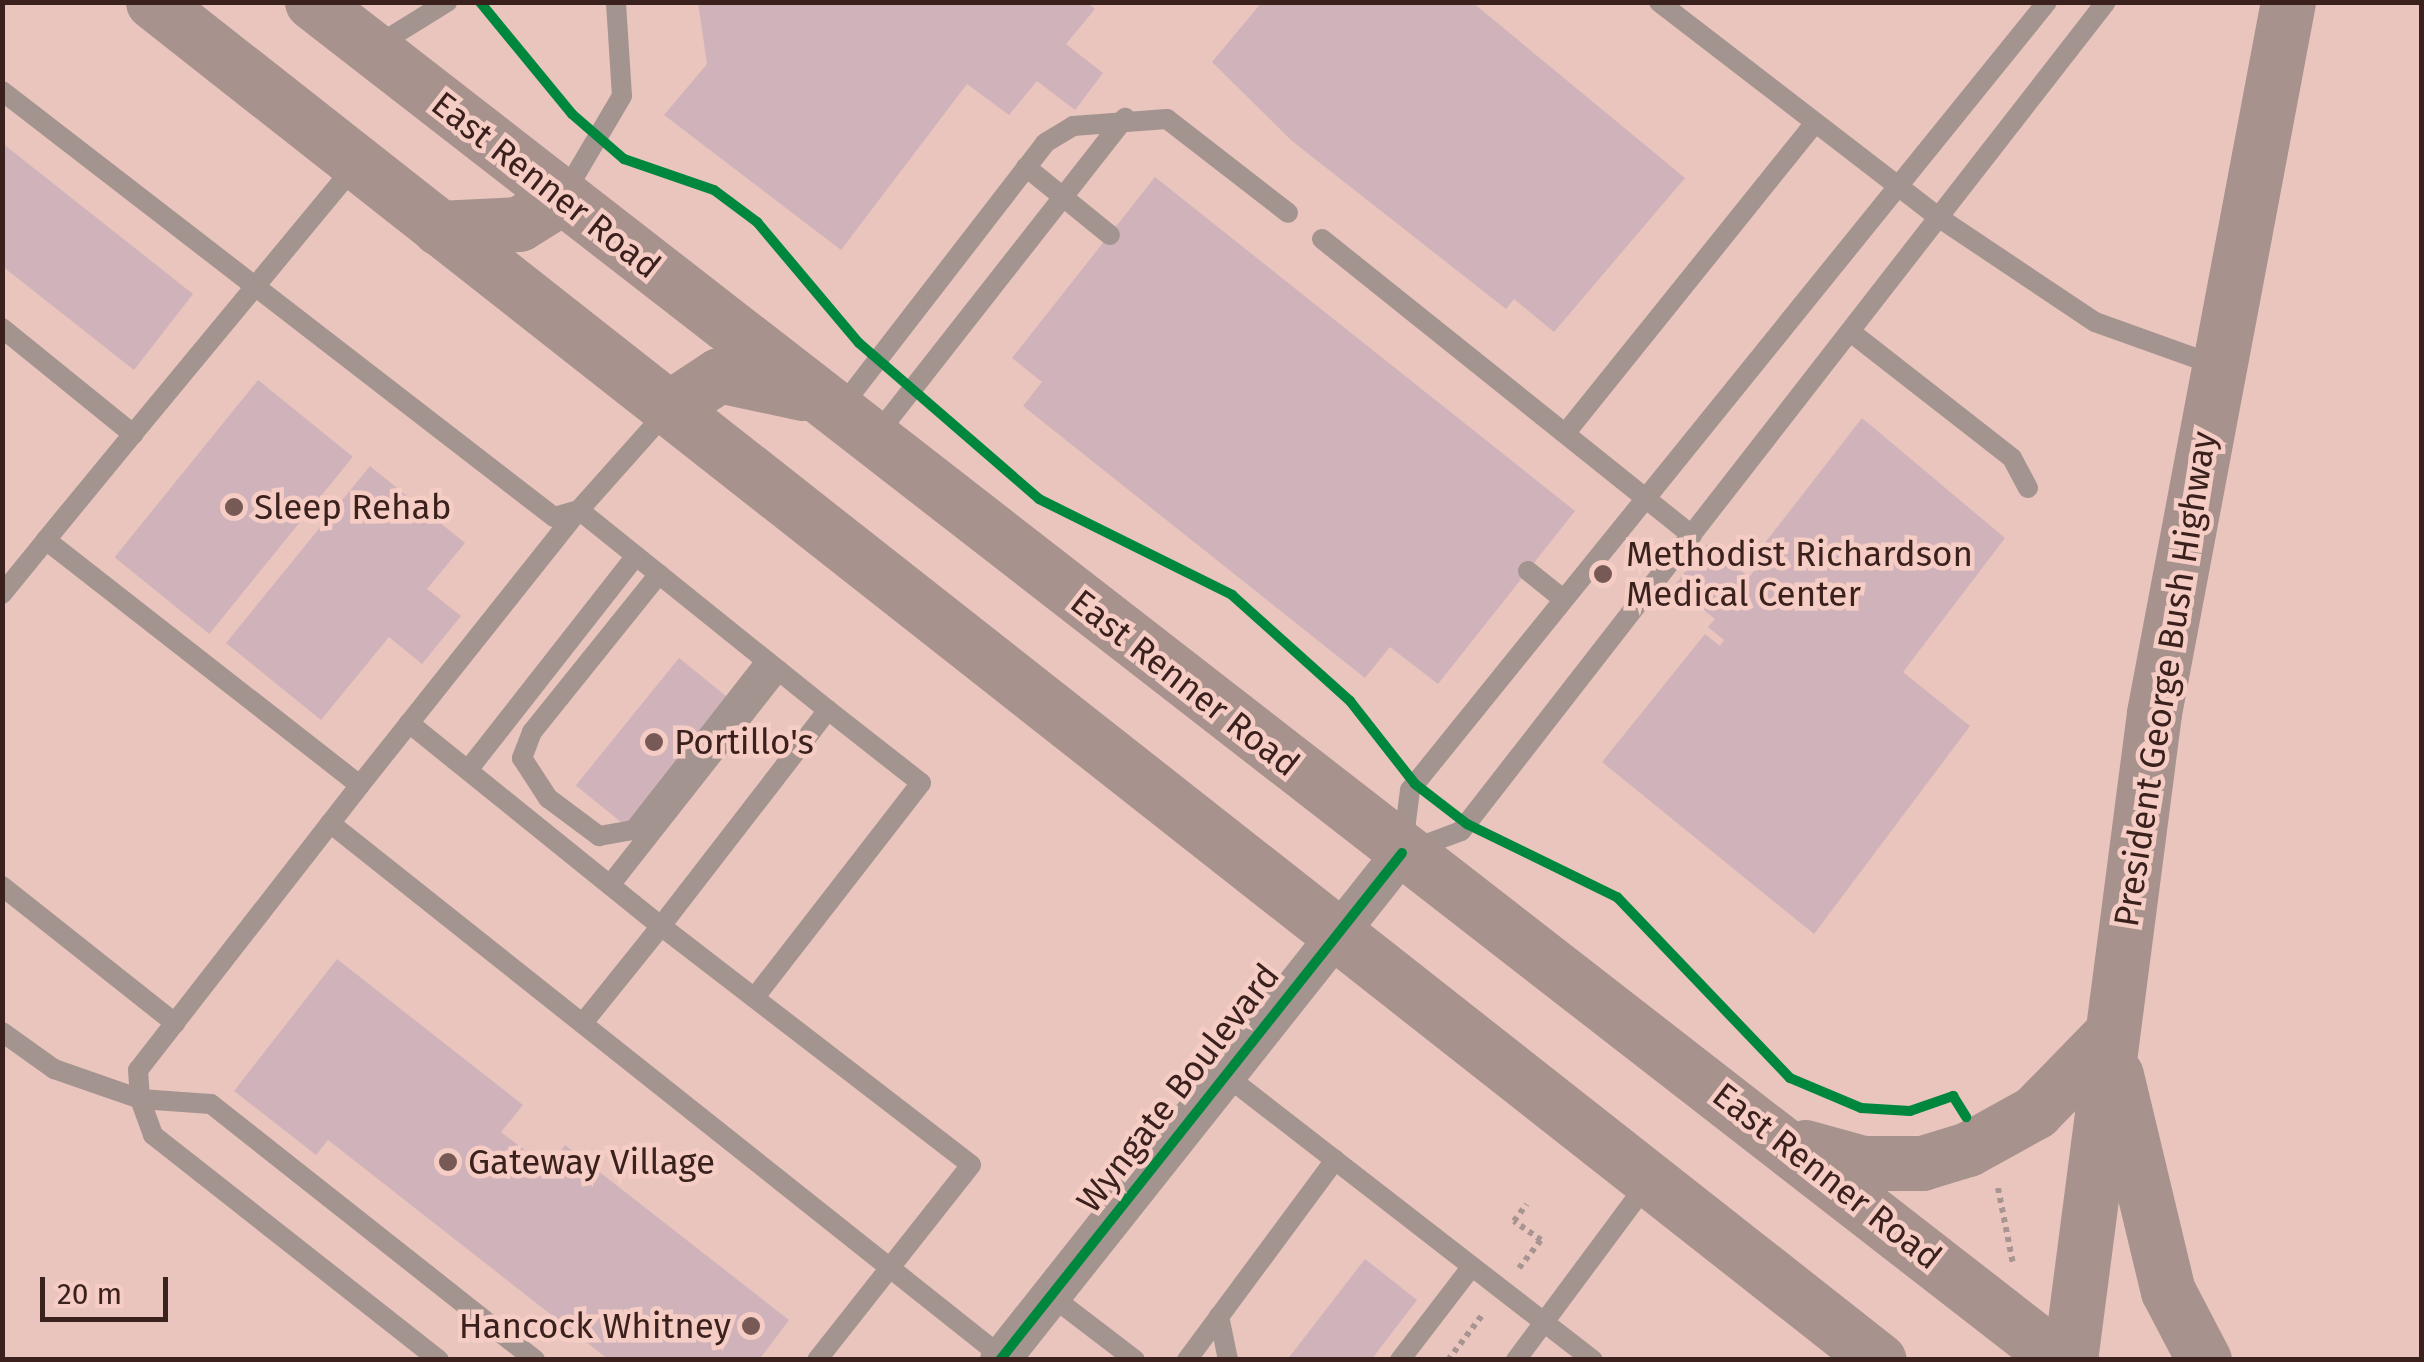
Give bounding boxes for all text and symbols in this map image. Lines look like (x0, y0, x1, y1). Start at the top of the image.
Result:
street label: East Renner Road (423, 83, 669, 287)
street label: President George Bush Highway (2105, 428, 2225, 930)
place label: Sleep Rehab (254, 486, 451, 528)
marker: Sleep Rehab (223, 496, 245, 518)
place label: Methodist Richardson Medical Center (1626, 533, 1973, 615)
marker: Methodist Richardson Medical Center (1590, 561, 1616, 587)
street label: East Renner Road (1062, 581, 1308, 785)
place label: Portillo's (674, 721, 814, 763)
marker: Portillo's (643, 731, 665, 753)
street label: Wyngate Boulevard (1068, 955, 1288, 1221)
street label: East Renner Road (1704, 1074, 1950, 1278)
place label: Gateway Village (468, 1141, 715, 1183)
marker: Gateway Village (437, 1151, 459, 1173)
scale bar (45, 1257, 172, 1319)
text: 20 m (57, 1276, 122, 1312)
place label: Hancock Whitney (459, 1305, 731, 1347)
marker: Hancock Whitney (740, 1315, 762, 1337)

